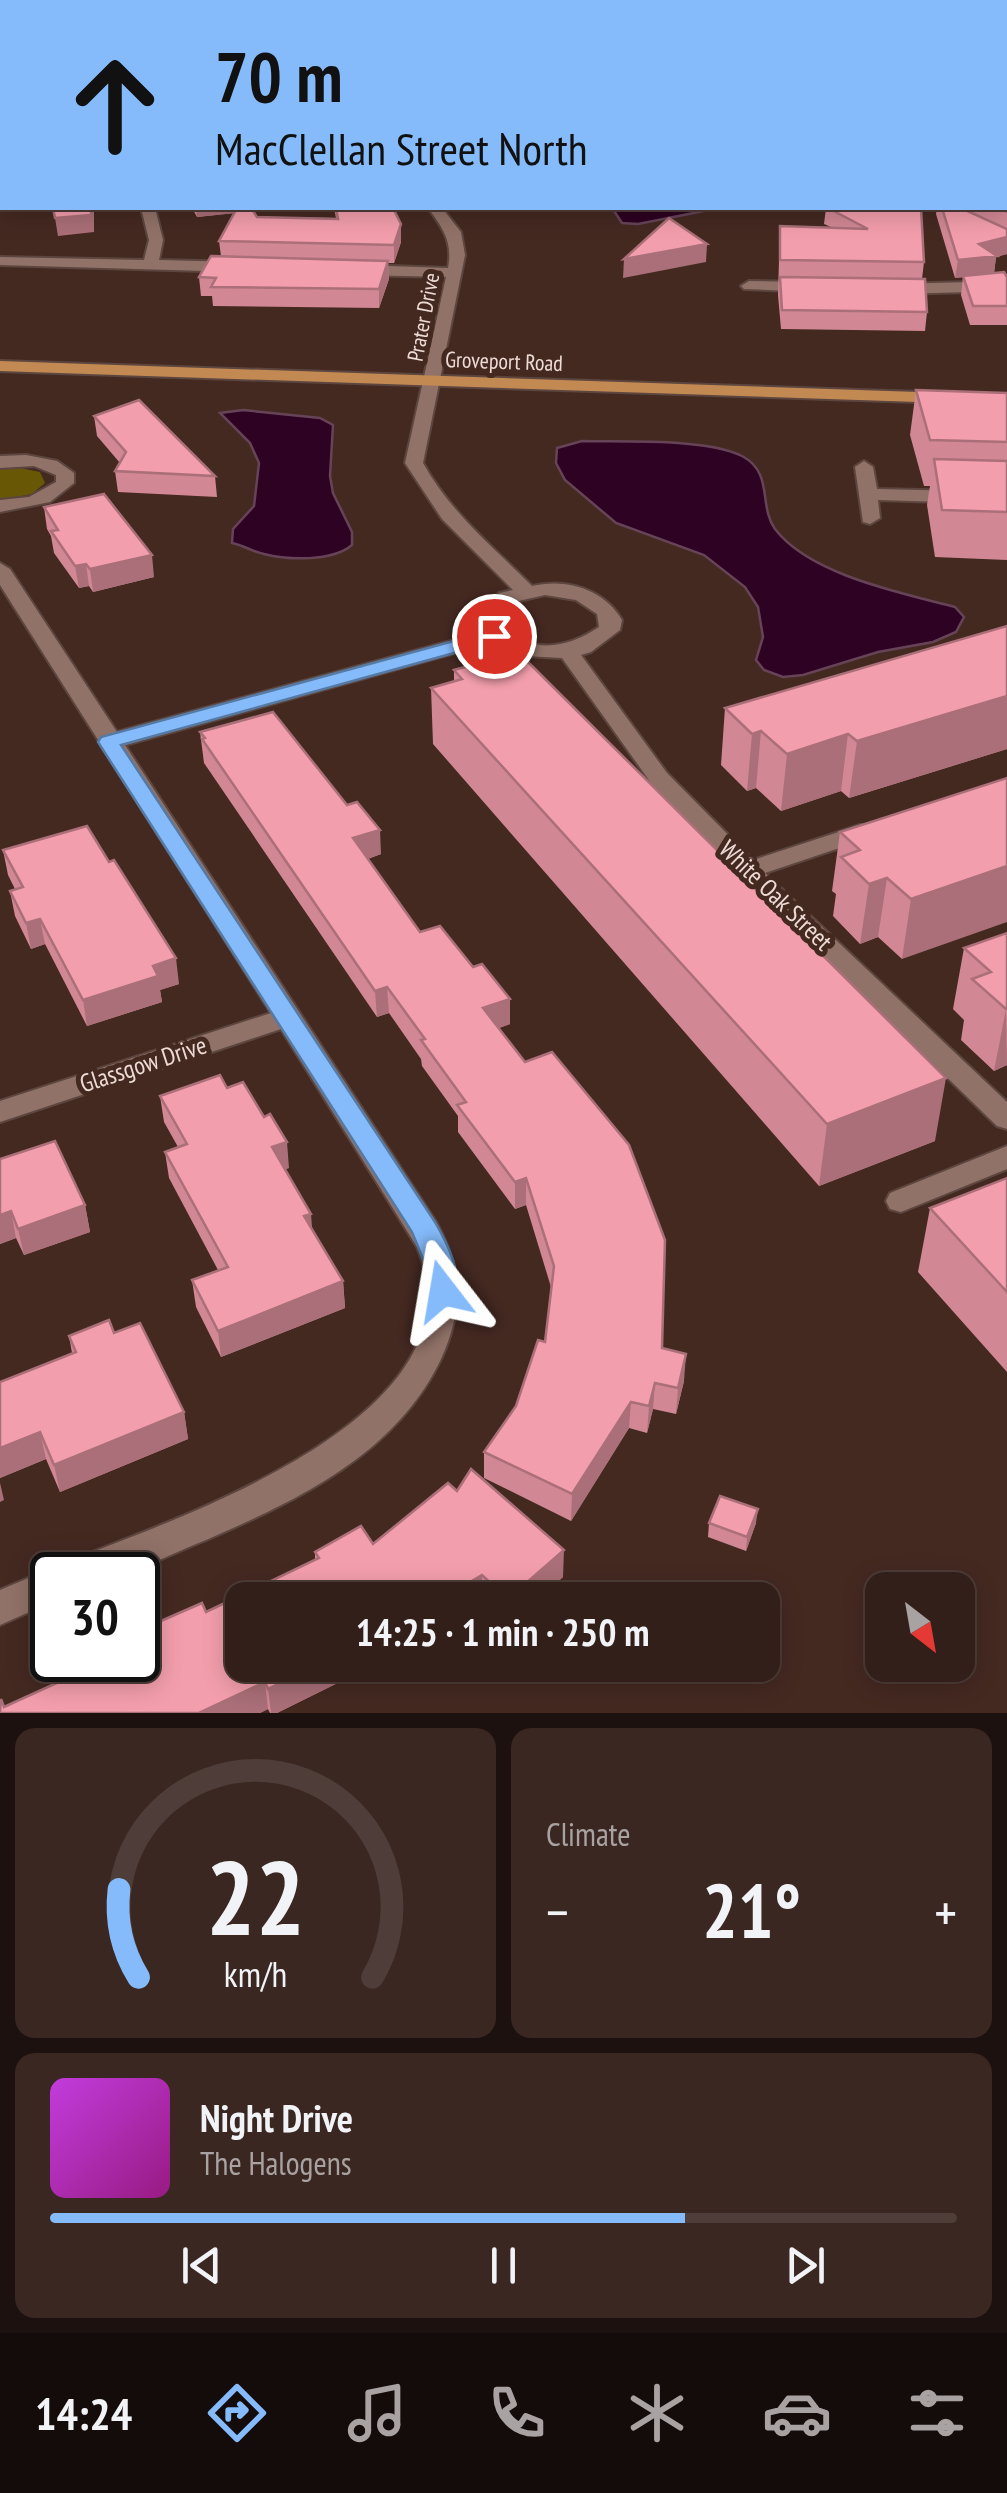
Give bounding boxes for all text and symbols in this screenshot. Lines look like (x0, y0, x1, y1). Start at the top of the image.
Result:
text: 70 m (215, 31, 343, 121)
icon: ahead (50, 40, 180, 170)
text: MacClellan Street North (215, 119, 588, 177)
street label: Prater Drive (401, 270, 445, 364)
street label: Groveport Road (445, 345, 563, 377)
pin (452, 594, 537, 679)
icon: arrive (467, 609, 522, 664)
street label: White Oak Street (713, 833, 839, 957)
street label: Glassgow Drive (76, 1028, 210, 1100)
position arrow (391, 1239, 495, 1343)
speed limit sign: 30 (30, 1552, 160, 1682)
north arrow (865, 1572, 975, 1682)
map controls (865, 1572, 975, 1682)
text: 14:25 · 1 min · 250 m (356, 1607, 649, 1656)
text: Climate (546, 1813, 630, 1855)
text: 22 (206, 1829, 305, 1964)
text: 21° (702, 1862, 801, 1959)
text: − (546, 1876, 569, 1947)
text: + (934, 1876, 957, 1947)
text: km/h (224, 1951, 287, 1997)
text: Night Drive (200, 2093, 353, 2142)
text: The Halogens (200, 2142, 352, 2184)
icon: previous (174, 2238, 229, 2293)
icon: pause (476, 2238, 531, 2293)
icon: next (778, 2238, 833, 2293)
icon: directions (202, 2378, 272, 2448)
icon: music (342, 2378, 412, 2448)
icon: phone (482, 2378, 552, 2448)
icon: climate (622, 2378, 692, 2448)
icon: car (762, 2378, 832, 2448)
icon: filters (902, 2378, 972, 2448)
text: 14:24 (35, 2384, 132, 2442)

